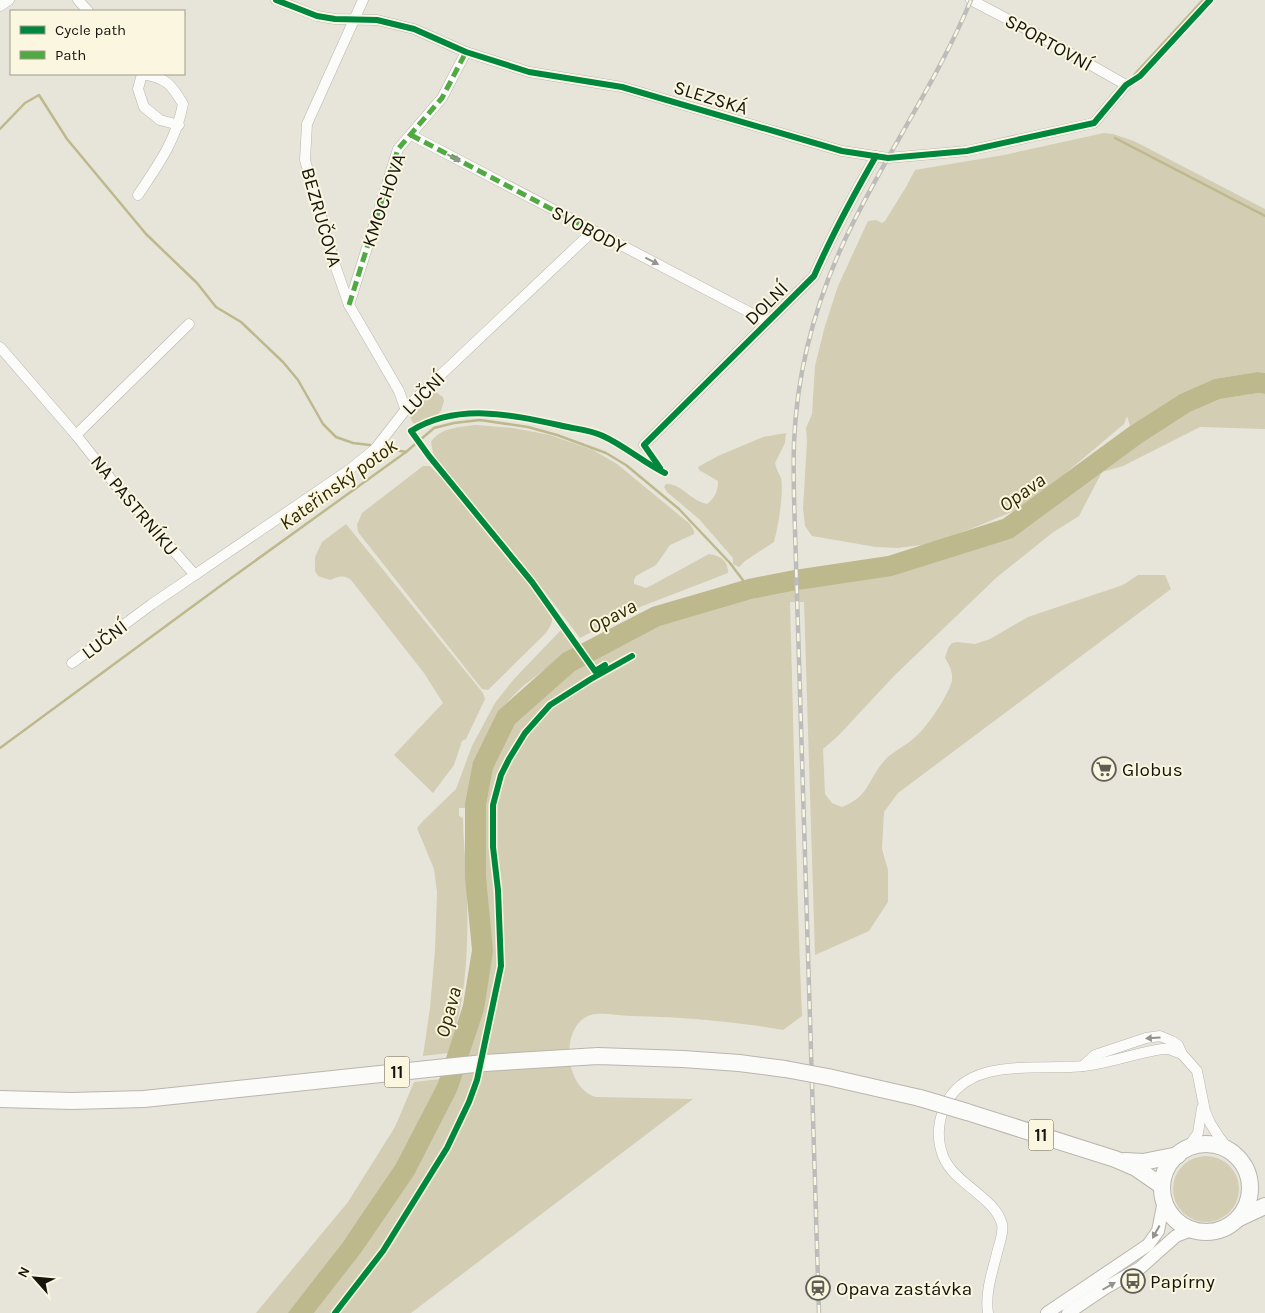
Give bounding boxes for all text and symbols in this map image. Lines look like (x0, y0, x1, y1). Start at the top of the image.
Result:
street label: SPORTOVNÍ (1001, 9, 1097, 76)
legend (10, 10, 185, 75)
text: Cycle path (55, 21, 126, 39)
text: Path (55, 46, 86, 64)
street label: SLEZSKÁ (671, 75, 751, 120)
street label: KMOCHOVA (358, 151, 410, 250)
one-way arrow (447, 154, 461, 162)
street label: BEZRUČOVA (296, 165, 346, 270)
street label: SVOBODY (548, 201, 630, 259)
one-way arrow (644, 257, 659, 265)
street label: DOLNÍ (740, 276, 793, 330)
street label: LUČNÍ (397, 367, 450, 420)
water label: Kateřinský potok (275, 434, 402, 535)
street label: NA PASTRNÍKU (86, 450, 183, 560)
water label: Opava (995, 468, 1050, 517)
water label: Opava (584, 594, 640, 639)
street label: LUČNÍ (77, 614, 132, 664)
supermarket icon: Globus (1091, 756, 1117, 782)
place label: Globus (1122, 759, 1183, 781)
water label: Opava (431, 984, 466, 1040)
one-way arrow (1144, 1034, 1160, 1042)
road number: 11 (384, 1056, 410, 1088)
road number: 11 (1028, 1120, 1054, 1150)
one-way arrow (1152, 1225, 1160, 1240)
north arrow (10, 1253, 60, 1303)
text: N (14, 1264, 34, 1281)
bus stop icon: Papírny (1120, 1268, 1146, 1294)
place label: Papírny (1150, 1271, 1215, 1293)
station icon: Opava zastávka (805, 1275, 831, 1301)
place label: Opava zastávka (836, 1278, 972, 1300)
one-way arrow (1102, 1282, 1115, 1291)

